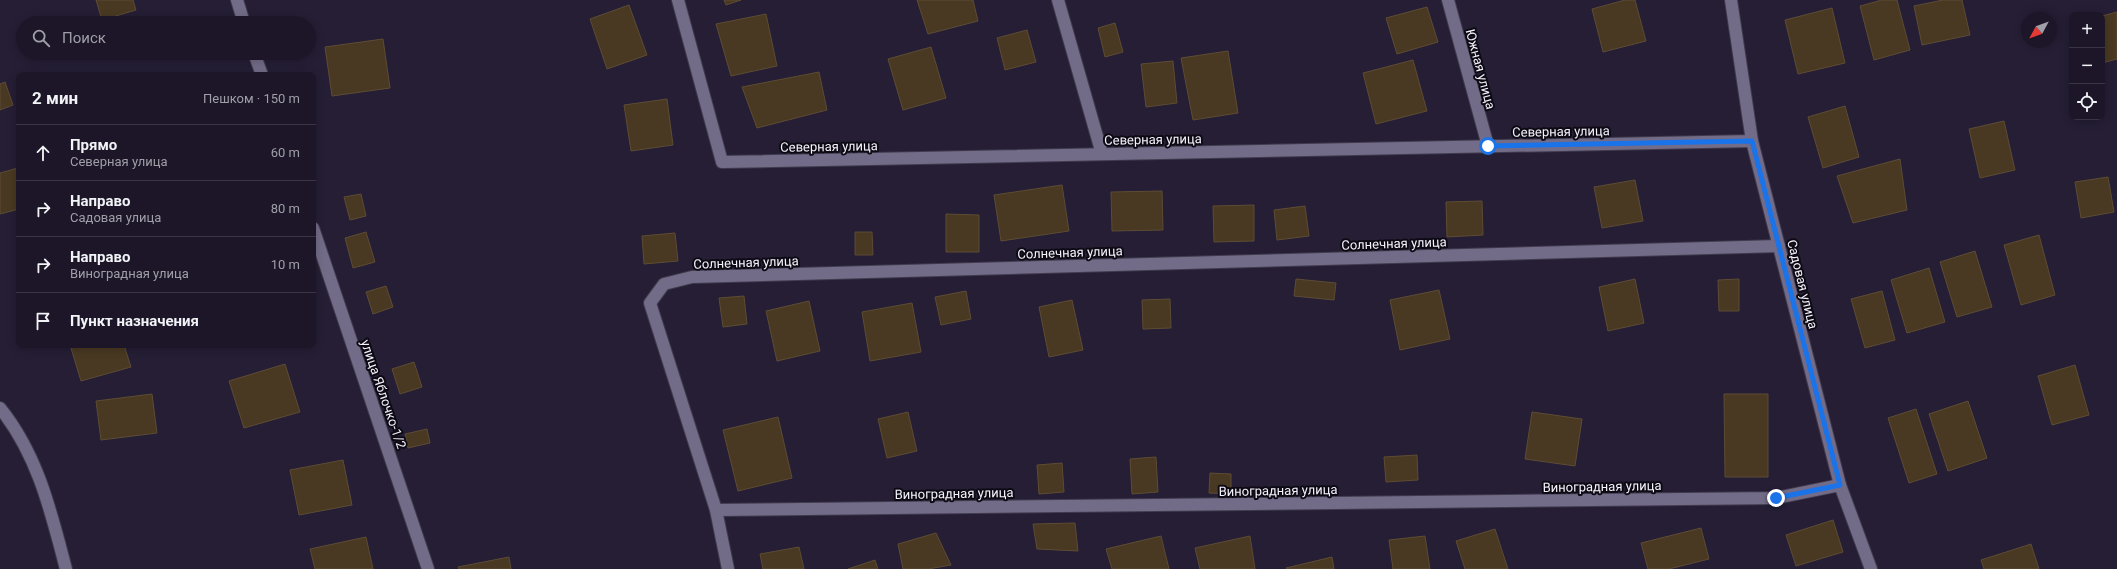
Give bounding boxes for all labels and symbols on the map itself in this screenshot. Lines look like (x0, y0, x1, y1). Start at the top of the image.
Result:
north arrow (2021, 12, 2057, 48)
street label: Южная улица (1463, 27, 1498, 111)
street label: Северная улица (1512, 123, 1610, 140)
street label: Северная улица (1104, 131, 1202, 148)
route start (1479, 137, 1497, 155)
street label: Северная улица (780, 138, 878, 155)
street label: Солнечная улица (1341, 234, 1447, 253)
street label: Садовая улица (1784, 238, 1821, 330)
street label: Солнечная улица (1017, 243, 1123, 262)
street label: Солнечная улица (693, 253, 799, 272)
street label: улица Яблочко-1/2 (358, 338, 409, 451)
street label: Виноградная улица (1542, 478, 1662, 495)
street label: Виноградная улица (1218, 482, 1338, 499)
street label: Виноградная улица (894, 485, 1014, 502)
route end (1767, 489, 1785, 507)

